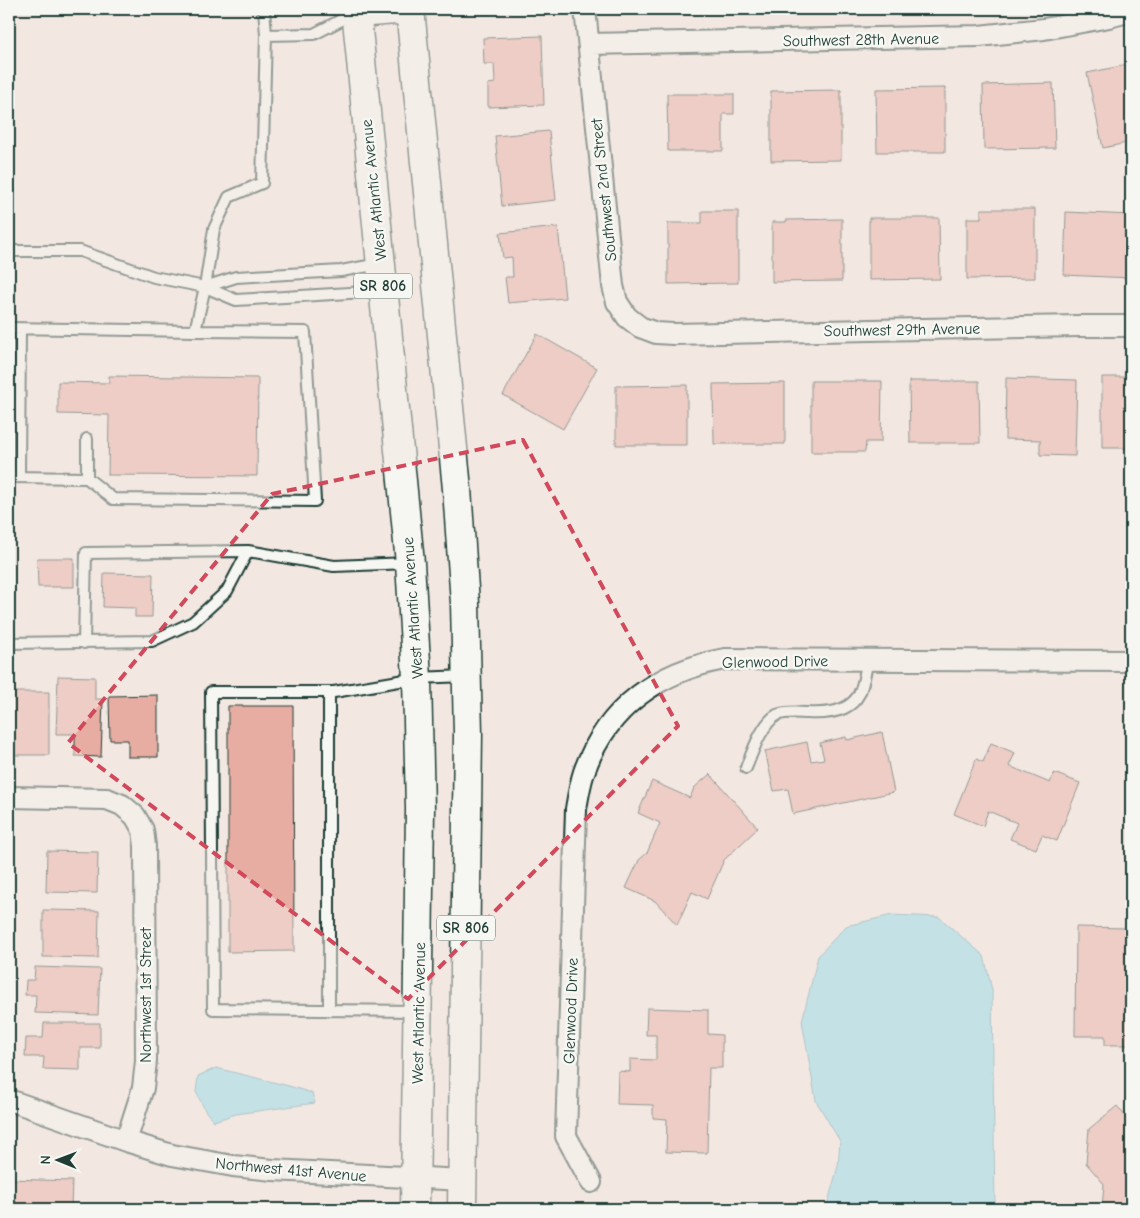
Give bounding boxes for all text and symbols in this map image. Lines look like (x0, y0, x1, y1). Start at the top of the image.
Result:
street label: Southwest 28th Avenue (783, 30, 939, 50)
street label: Southwest 2nd Street (587, 117, 620, 262)
street label: West Atlantic Avenue (358, 118, 390, 261)
road number: SR 806 (354, 274, 412, 298)
street label: Southwest 29th Avenue (824, 320, 980, 340)
street label: West Atlantic Avenue (399, 537, 427, 679)
street label: Glenwood Drive (722, 652, 828, 672)
road number: SR 806 (437, 916, 495, 940)
street label: Northwest 1st Street (137, 927, 155, 1063)
street label: West Atlantic Avenue (409, 942, 429, 1084)
street label: Glenwood Drive (560, 958, 582, 1064)
north arrow (32, 1136, 82, 1186)
street label: Northwest 41st Avenue (215, 1154, 367, 1186)
text: N (37, 1155, 54, 1164)

